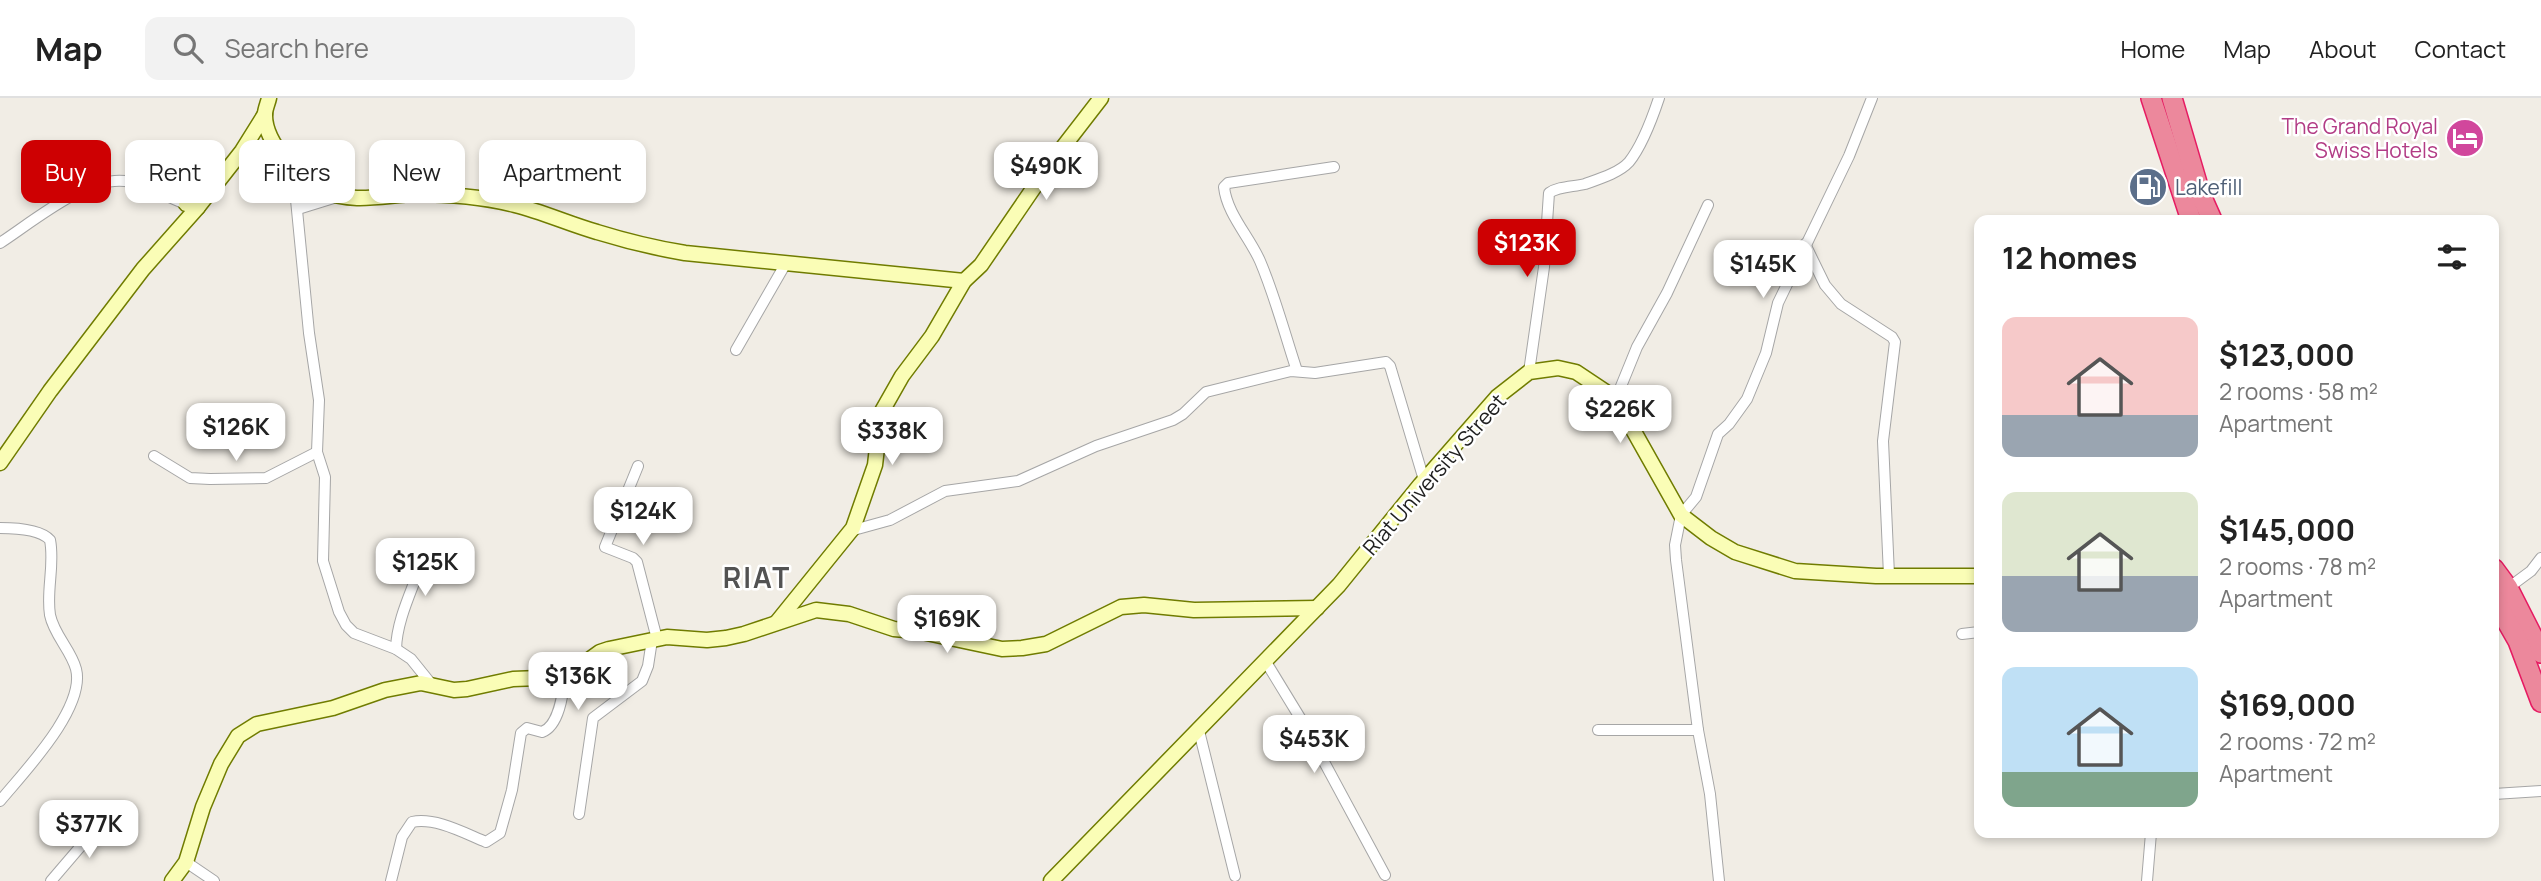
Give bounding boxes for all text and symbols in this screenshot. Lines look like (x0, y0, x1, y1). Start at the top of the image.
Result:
search box (145, 17, 635, 80)
text: Map (35, 26, 103, 71)
icon: search (169, 29, 207, 67)
text: Search here (225, 30, 369, 66)
text: Home (2120, 32, 2185, 65)
text: Map (2223, 32, 2271, 65)
text: About (2309, 32, 2377, 65)
text: Contact (2415, 32, 2506, 65)
place label: The Grand Royal Swiss Hotels (2281, 112, 2438, 164)
hotel icon: The Grand Royal Swiss Hotels (2444, 117, 2486, 159)
chip: Buy (21, 140, 111, 203)
chip: Rent (125, 140, 225, 203)
chip: Filters (239, 140, 355, 203)
chip: New (369, 140, 465, 203)
chip: Apartment (479, 140, 646, 203)
pin: $490K (997, 142, 1095, 202)
text: $490K (1010, 149, 1082, 181)
fuel station icon: Lakefill (2127, 166, 2169, 208)
place label: Lakefill (2175, 173, 2242, 201)
pin: $123K (1478, 220, 1576, 279)
text: $123K (1494, 226, 1560, 258)
text: 12 homes (2002, 237, 2137, 278)
icon: filters (2433, 238, 2471, 276)
pin: $145K (1714, 240, 1812, 300)
text: $145K (1730, 247, 1796, 279)
text: $123,000 (2219, 334, 2355, 375)
icon: home (2058, 345, 2142, 429)
text: 2 rooms · 58 m² (2219, 375, 2378, 407)
pin: $226K (1571, 386, 1669, 445)
street label: Riat University Street (1356, 387, 1512, 561)
text: $226K (1584, 392, 1656, 424)
pin: $126K (187, 404, 285, 463)
text: Apartment (2219, 407, 2333, 439)
pin: $338K (843, 408, 941, 467)
text: $126K (202, 410, 270, 442)
text: $338K (857, 414, 927, 446)
pin: $124K (594, 488, 692, 547)
text: $124K (610, 494, 676, 526)
text: $145,000 (2219, 509, 2355, 550)
icon: home (2058, 520, 2142, 604)
pin: $125K (376, 538, 474, 598)
text: $125K (392, 545, 458, 577)
text: 2 rooms · 78 m² (2219, 550, 2376, 582)
district label: RIAT (723, 558, 791, 596)
text: Apartment (2219, 582, 2333, 614)
pin: $169K (898, 596, 996, 655)
text: $169K (913, 602, 981, 634)
pin: $136K (529, 652, 627, 712)
text: $136K (544, 659, 612, 691)
text: $169,000 (2219, 684, 2356, 725)
icon: home (2058, 695, 2142, 779)
pin: $453K (1265, 716, 1363, 775)
text: $453K (1279, 722, 1349, 754)
text: 2 rooms · 72 m² (2219, 725, 2376, 757)
text: Apartment (2219, 757, 2333, 789)
pin: $377K (40, 800, 138, 860)
text: $377K (55, 807, 123, 839)

